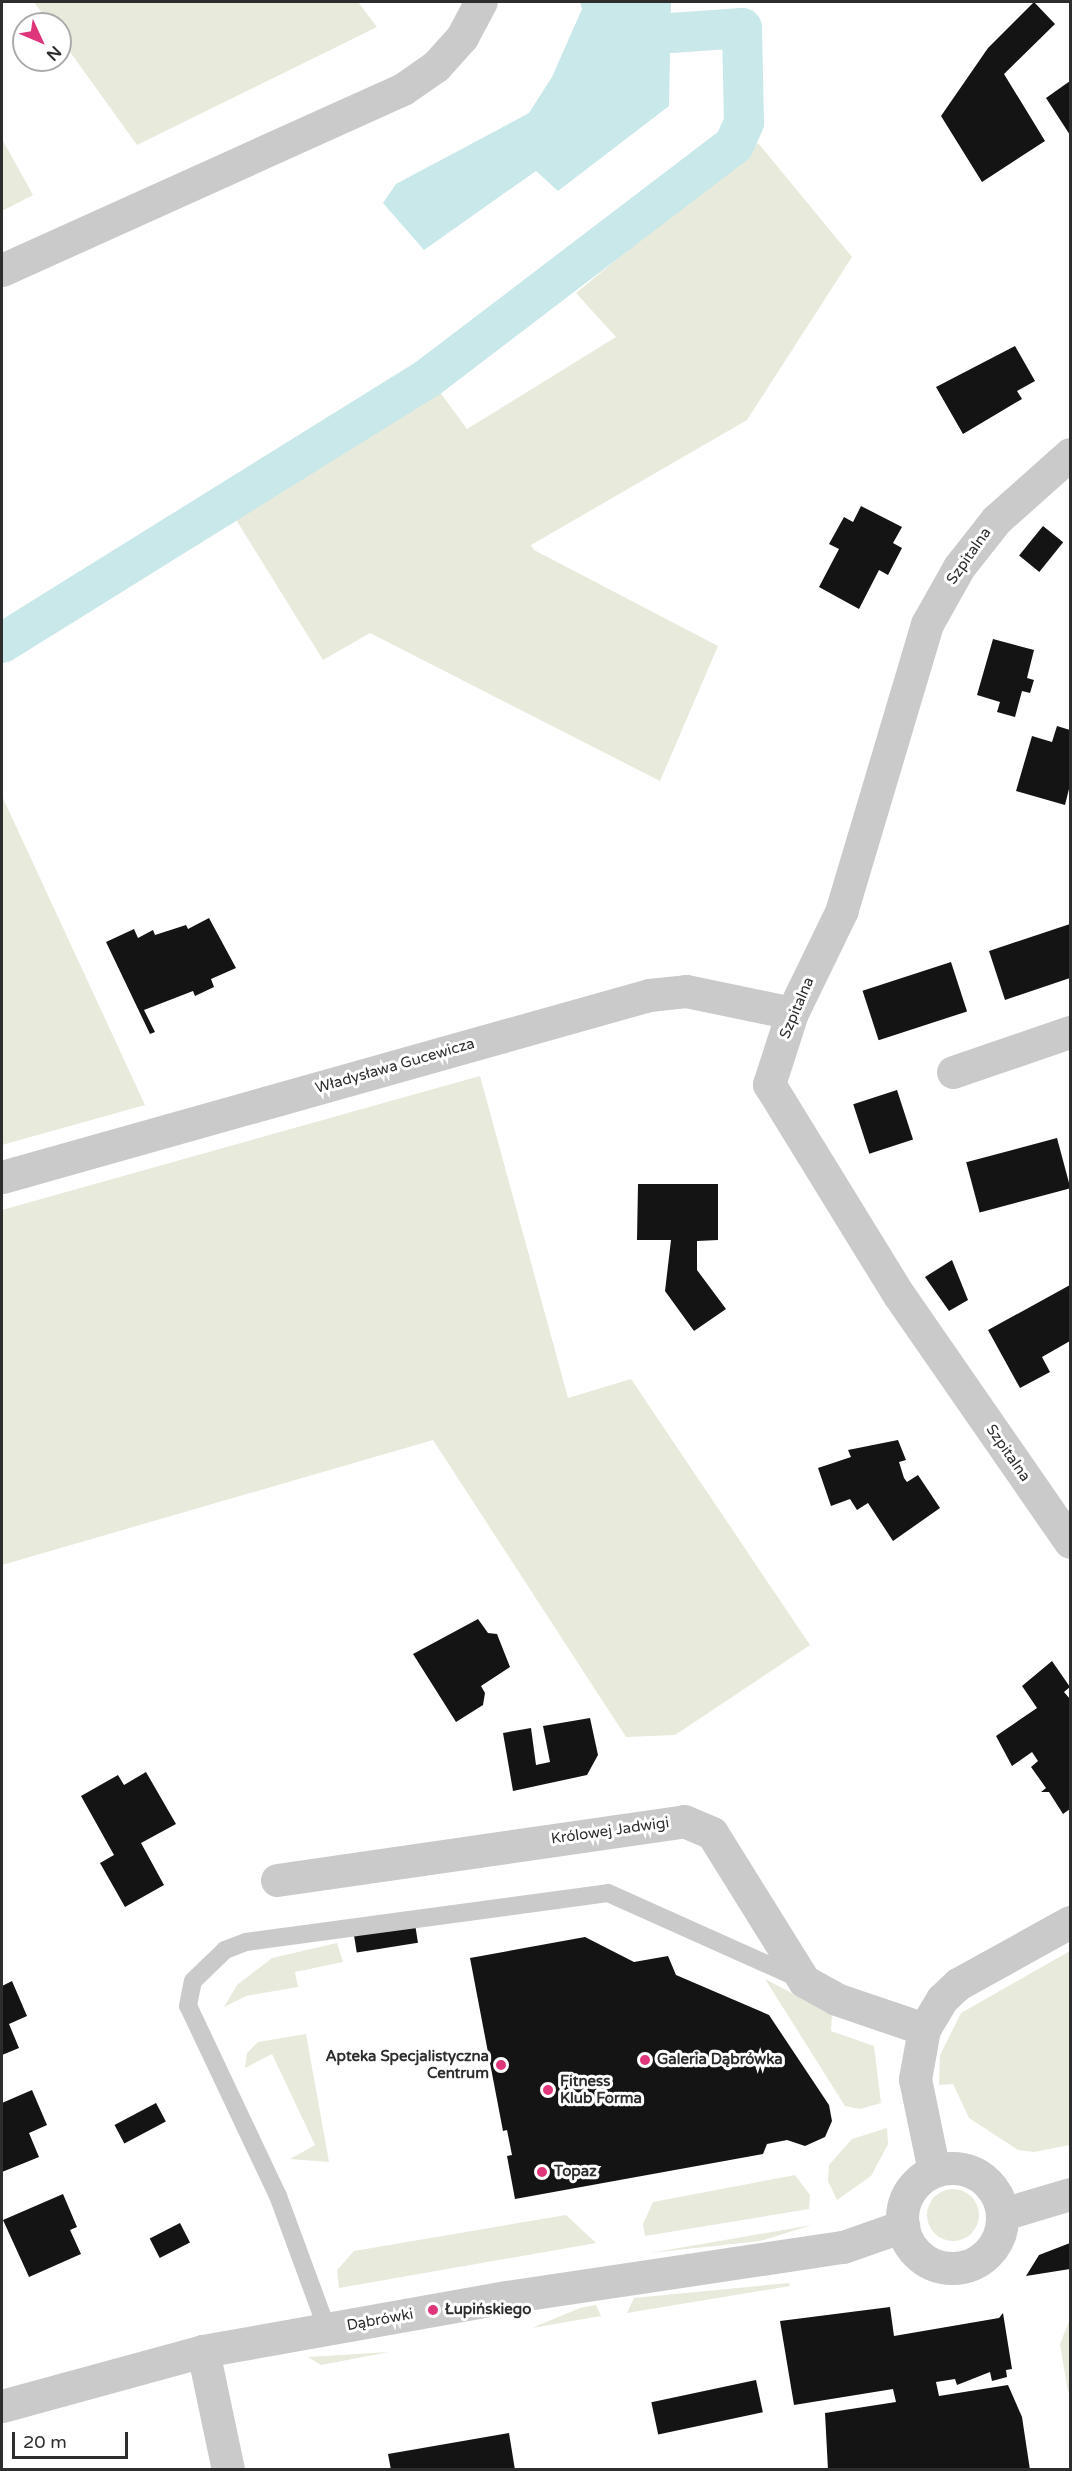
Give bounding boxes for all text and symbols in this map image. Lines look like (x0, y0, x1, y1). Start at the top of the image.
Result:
north arrow (12, 12, 72, 72)
text: N (42, 42, 65, 65)
street label: Szpitalna (943, 524, 995, 588)
street label: Szpitalna (776, 974, 818, 1042)
street label: Władysława Gucewicza (313, 1035, 477, 1097)
street label: Szpitalna (982, 1421, 1034, 1485)
street label: Królowej Jadwigi (550, 1814, 670, 1848)
place label: Apteka Specjalistyczna Centrum (325, 2047, 489, 2082)
place label: Galeria Dąbrówka (657, 2051, 783, 2069)
marker: Galeria Dąbrówka (638, 2053, 652, 2067)
marker: Apteka Specjalistyczna Centrum (494, 2058, 508, 2072)
place label: Fitness Klub Forma (560, 2072, 642, 2107)
marker: Fitness Klub Forma (541, 2083, 555, 2097)
place label: Topaz (554, 2163, 597, 2181)
marker: Topaz (535, 2165, 549, 2179)
place label: Łupińskiego (445, 2301, 531, 2319)
marker: Łupińskiego (426, 2303, 440, 2317)
street label: Dąbrówki (345, 2305, 415, 2335)
scale bar (15, 2420, 130, 2458)
text: 20 m (23, 2431, 67, 2453)

